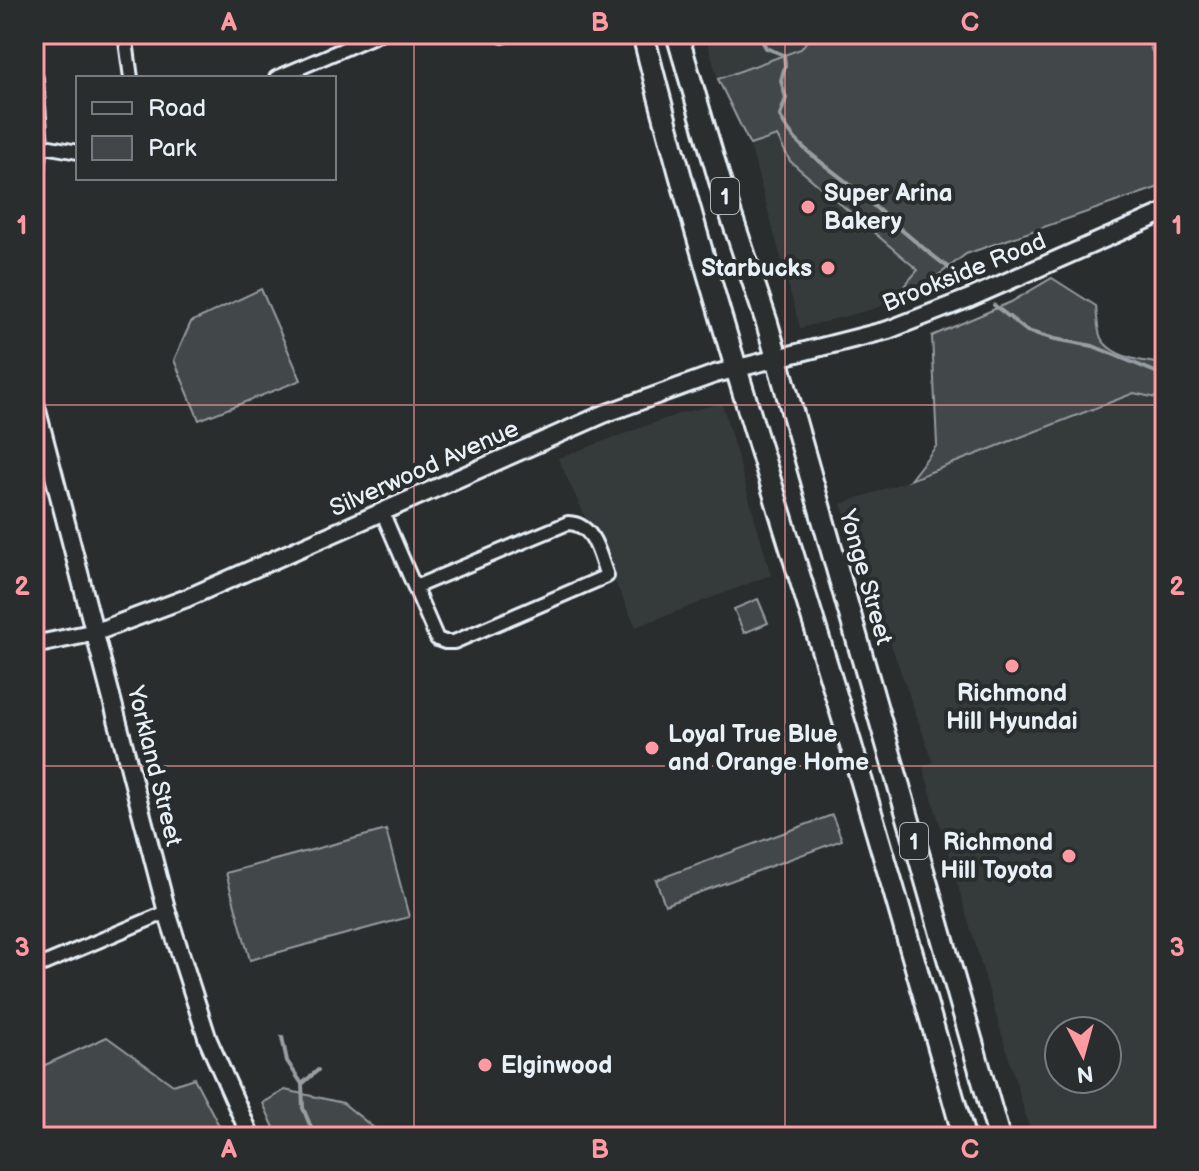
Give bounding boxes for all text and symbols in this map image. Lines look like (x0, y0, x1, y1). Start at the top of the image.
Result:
text: A (220, 8, 237, 39)
text: B (591, 8, 609, 39)
text: C (961, 8, 979, 39)
legend (76, 76, 336, 180)
text: Road (148, 94, 206, 123)
text: Park (148, 134, 196, 163)
road number: 1 (711, 178, 739, 214)
place label: Super Arina Bakery (824, 179, 953, 236)
marker: Super Arina Bakery (799, 198, 817, 216)
text: 1 (17, 211, 27, 242)
text: 1 (1172, 211, 1182, 242)
street label: Brookside Road (878, 226, 1050, 318)
place label: Starbucks (701, 254, 812, 283)
marker: Starbucks (819, 259, 837, 277)
street label: Silverwood Avenue (325, 414, 523, 523)
street label: Yonge Street (832, 505, 899, 649)
text: 2 (14, 572, 30, 603)
text: 2 (1169, 572, 1185, 603)
marker: Richmond Hill Hyundai (1003, 657, 1021, 675)
place label: Richmond Hill Hyundai (946, 679, 1078, 736)
street label: Yorkland Street (120, 682, 189, 850)
place label: Loyal True Blue and Orange Home (668, 720, 869, 777)
marker: Loyal True Blue and Orange Home (643, 739, 661, 757)
road number: 1 (900, 823, 928, 859)
place label: Richmond Hill Toyota (940, 828, 1053, 885)
marker: Richmond Hill Toyota (1060, 847, 1078, 865)
text: 3 (14, 933, 30, 964)
text: 3 (1169, 933, 1185, 964)
north arrow (1043, 1015, 1123, 1095)
place label: Elginwood (501, 1051, 612, 1080)
marker: Elginwood (476, 1056, 494, 1074)
text: N (1075, 1059, 1095, 1088)
text: A (220, 1135, 237, 1166)
text: B (591, 1135, 609, 1166)
text: C (961, 1135, 979, 1166)

